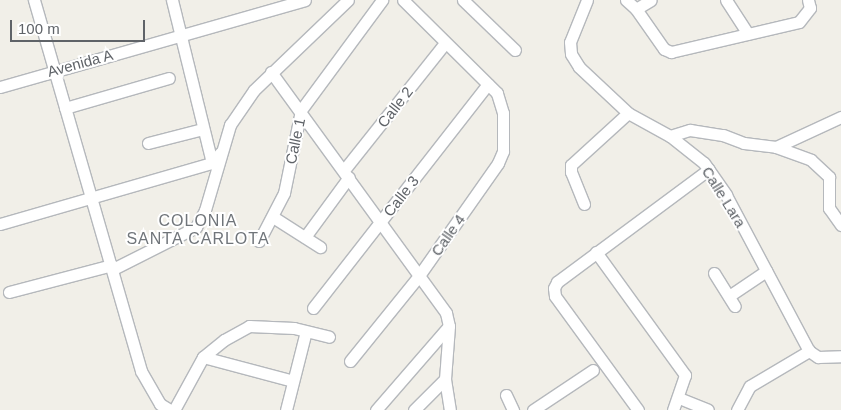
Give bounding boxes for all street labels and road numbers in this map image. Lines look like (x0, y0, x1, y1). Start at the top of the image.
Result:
street label: Avenida A (45, 45, 115, 81)
street label: Calle 2 (374, 83, 416, 131)
street label: Calle 1 (281, 116, 309, 166)
street label: Calle Lara (698, 163, 750, 231)
street label: Calle 3 (380, 172, 422, 220)
street label: Calle 4 (427, 211, 469, 259)

